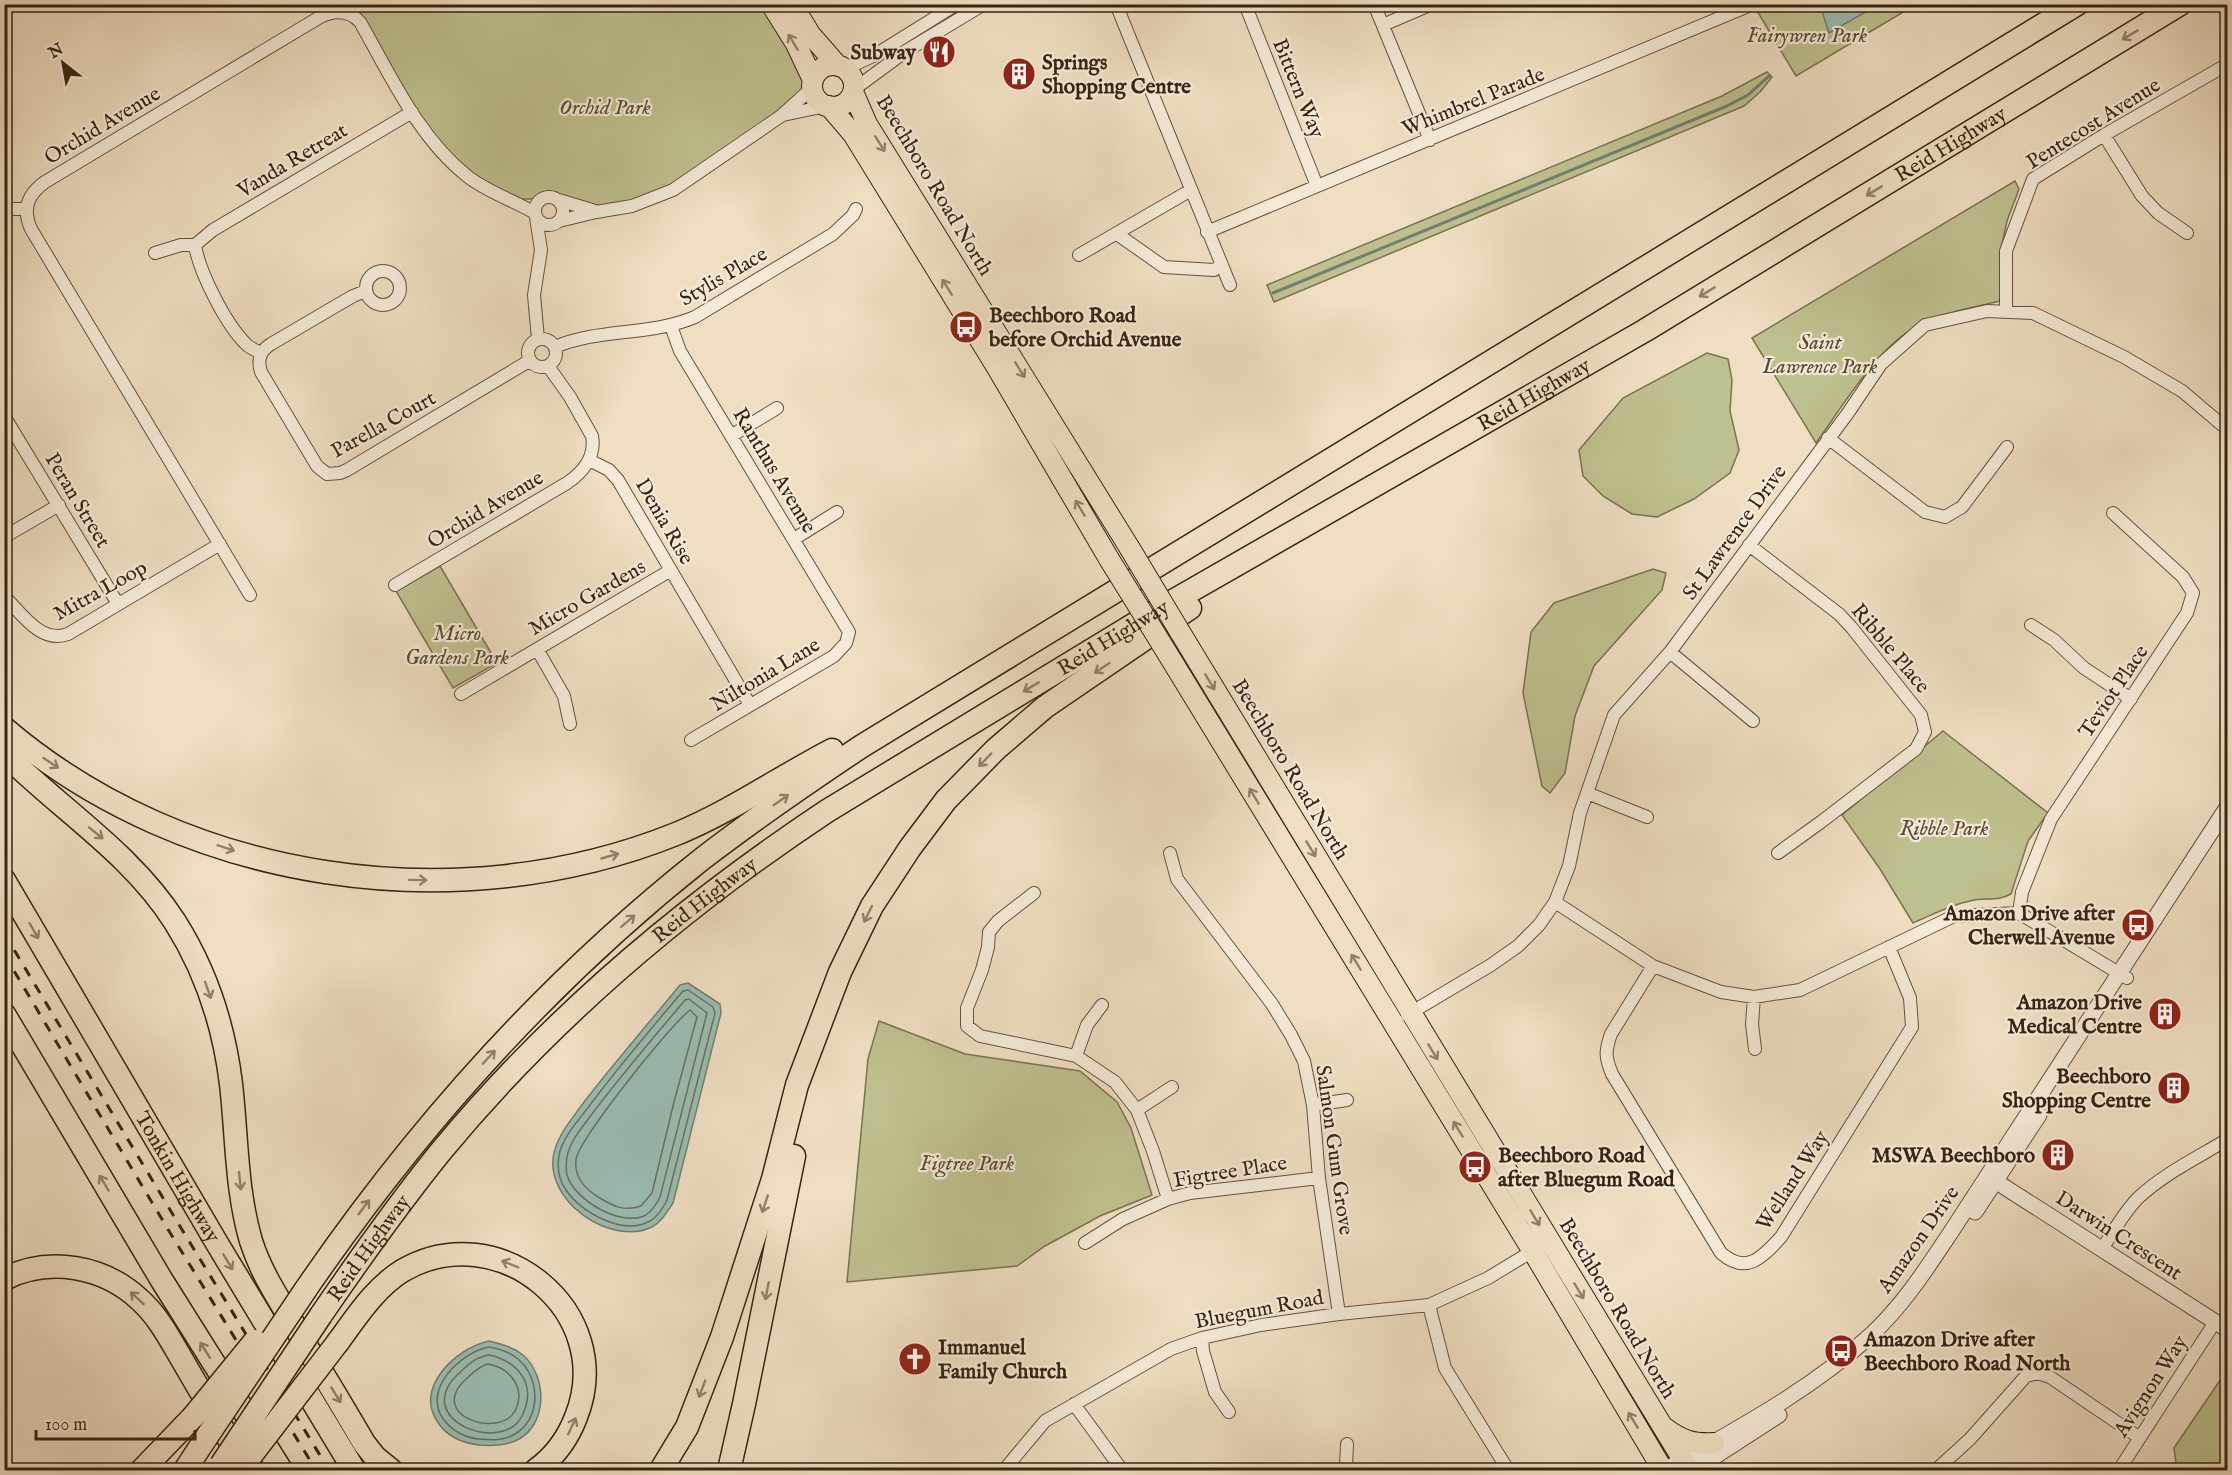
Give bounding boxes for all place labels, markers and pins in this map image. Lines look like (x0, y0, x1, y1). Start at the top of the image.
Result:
restaurant icon: Subway (921, 34, 957, 70)
place label: Subway (850, 40, 917, 67)
place label: Springs Shopping Centre (1042, 50, 1191, 101)
building icon: Springs Shopping Centre (1001, 56, 1037, 92)
place label: Beechboro Road before Orchid Avenue (988, 303, 1182, 354)
bus stop icon: Beechboro Road before Orchid Avenue (948, 309, 984, 345)
place label: Amazon Drive after Cherwell Avenue (1943, 901, 2115, 952)
bus stop icon: Amazon Drive after Cherwell Avenue (2120, 907, 2156, 943)
place label: Amazon Drive Medical Centre (2007, 990, 2142, 1041)
building icon: Amazon Drive Medical Centre (2147, 996, 2183, 1032)
place label: Beechboro Shopping Centre (2002, 1064, 2152, 1115)
building icon: Beechboro Shopping Centre (2156, 1070, 2192, 1106)
building icon: MSWA Beechboro (2040, 1137, 2076, 1173)
place label: Beechboro Road after Bluegum Road (1498, 1143, 1675, 1194)
place label: MSWA Beechboro (1872, 1143, 2036, 1170)
bus stop icon: Beechboro Road after Bluegum Road (1457, 1149, 1493, 1185)
place label: Amazon Drive after Beechboro Road North (1863, 1327, 2071, 1378)
bus stop icon: Amazon Drive after Beechboro Road North (1823, 1333, 1859, 1369)
place label: Immanuel Family Church (938, 1335, 1068, 1386)
church icon: Immanuel Family Church (897, 1341, 933, 1377)

